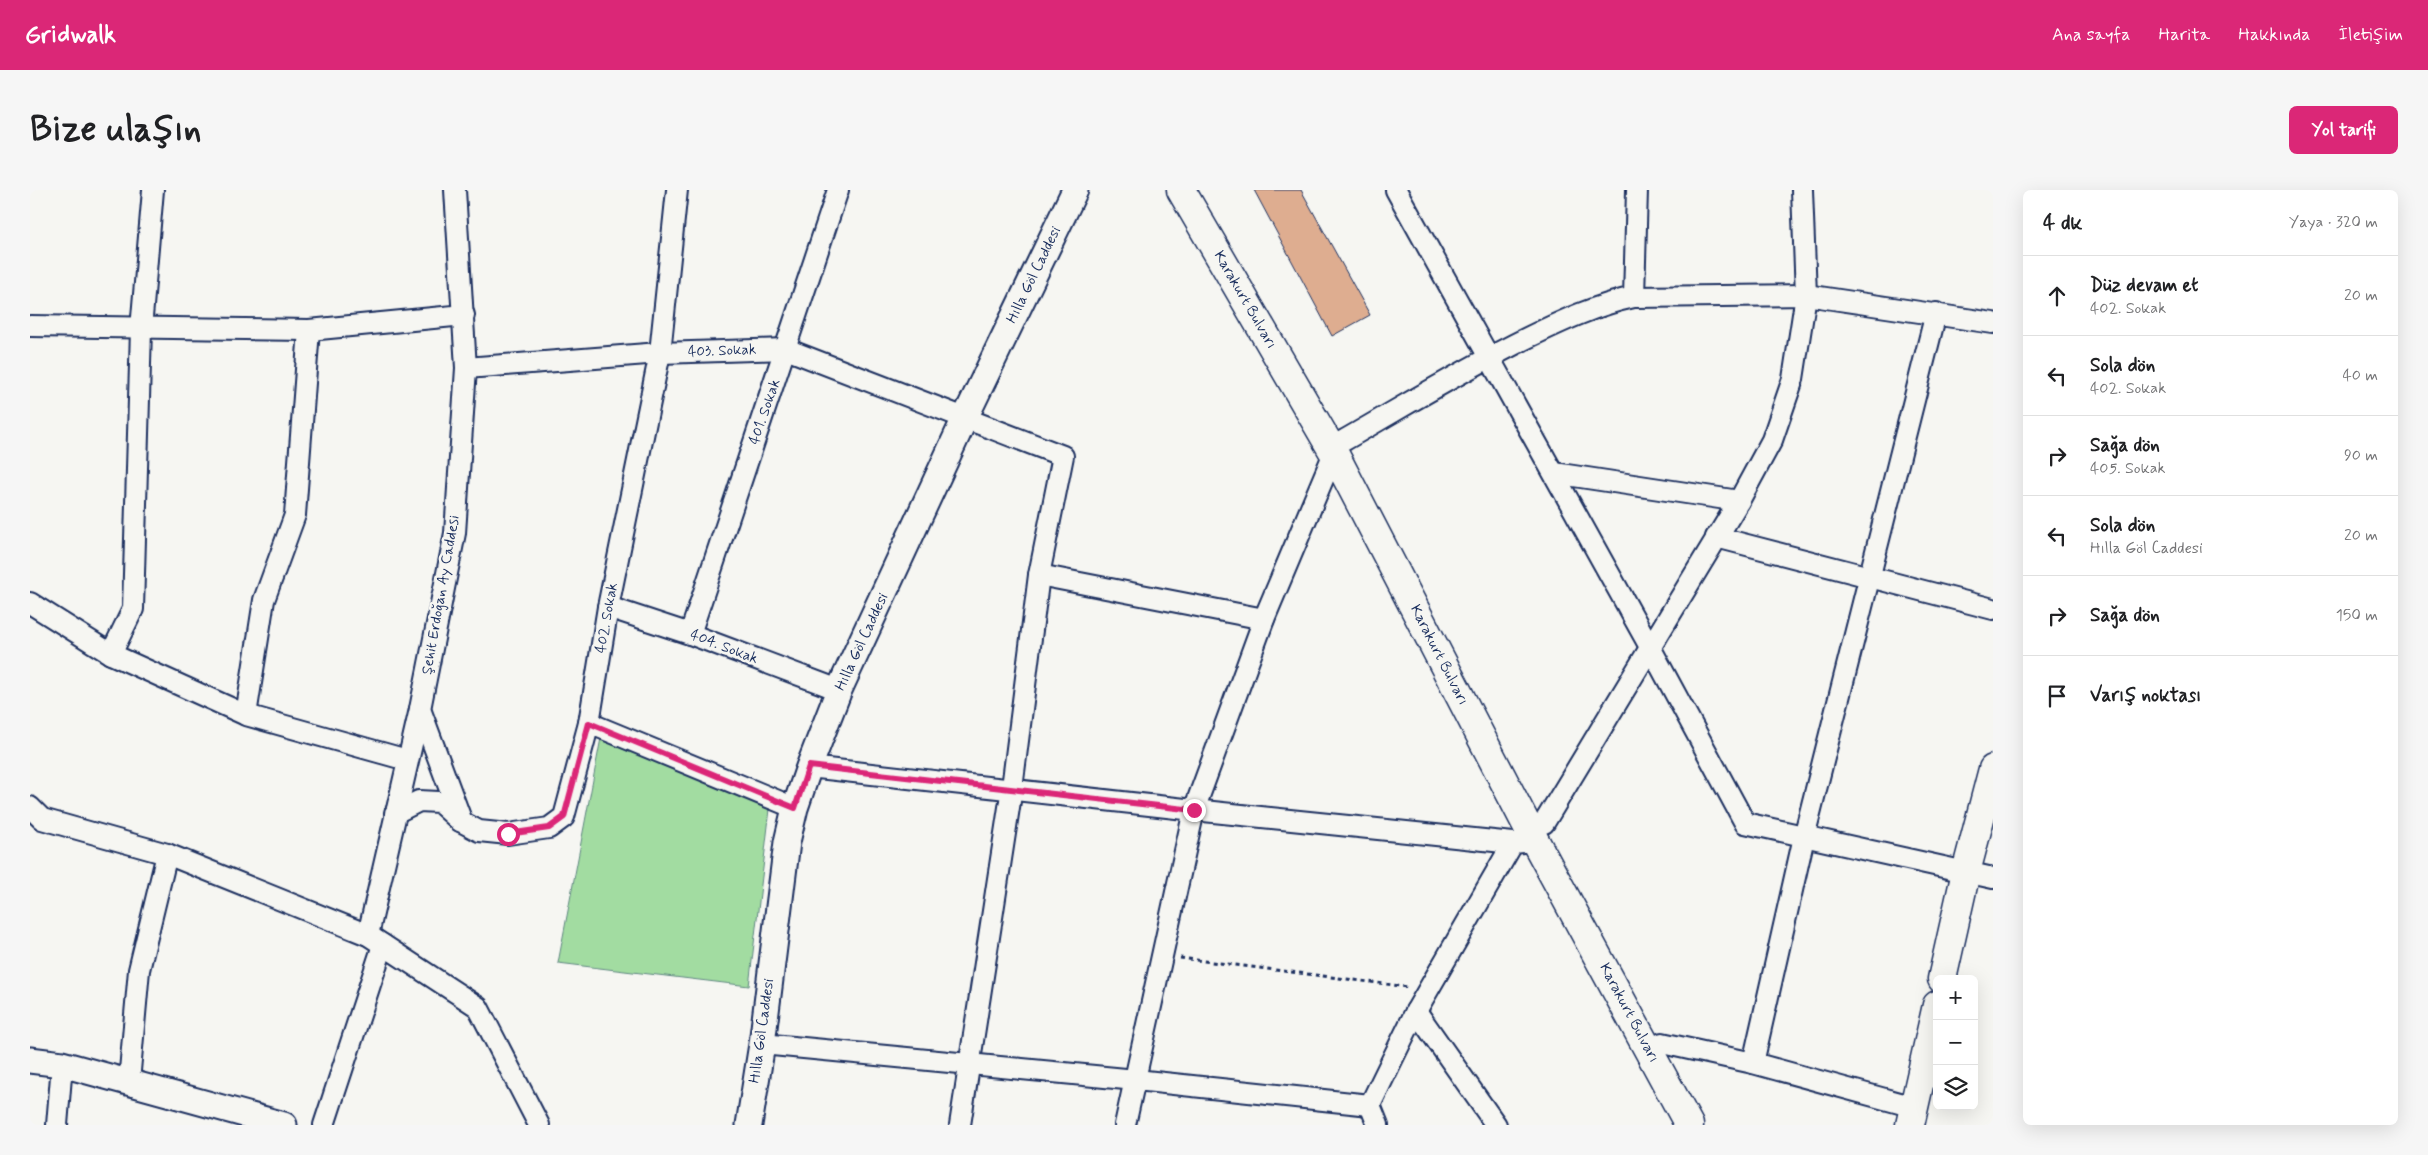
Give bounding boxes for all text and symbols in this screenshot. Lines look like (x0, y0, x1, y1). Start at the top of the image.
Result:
text: Gridwalk (25, 20, 116, 51)
text: Ana sayfa (2052, 23, 2131, 47)
text: Harita (2159, 23, 2210, 47)
text: Hakkında (2238, 23, 2311, 47)
text: İletişim (2339, 23, 2403, 47)
button: Yol tarifi (2289, 106, 2398, 154)
text: Bize ulaşın (30, 107, 201, 153)
text: 4 dk (2043, 209, 2082, 237)
text: Yaya · 320 m (2289, 212, 2378, 233)
street label: Hılla Göl Caddesi (1002, 223, 1066, 327)
street label: Karakurt Bulvarı (1209, 247, 1281, 353)
text: Düz devam et (2090, 273, 2198, 298)
icon: ahead (2043, 282, 2071, 310)
text: 20 m (2344, 285, 2378, 306)
text: 402. Sokak (2090, 298, 2166, 319)
street label: 403. Sokak (687, 340, 757, 362)
text: Sola dön (2090, 353, 2155, 378)
icon: left (2043, 362, 2071, 390)
text: 40 m (2342, 365, 2378, 386)
street label: 401. Sokak (744, 376, 786, 448)
text: 402. Sokak (2090, 378, 2166, 399)
text: Sağa dön (2090, 433, 2160, 458)
icon: right (2043, 442, 2071, 470)
text: 90 m (2344, 445, 2378, 466)
text: 405. Sokak (2090, 458, 2166, 479)
text: Sola dön (2090, 513, 2155, 538)
street label: Şehit Erdoğan Ay Caddesi (417, 514, 465, 676)
icon: left (2043, 522, 2071, 550)
text: 20 m (2344, 525, 2378, 546)
text: Hılla Göl Caddesi (2090, 538, 2203, 559)
street label: 402. Sokak (591, 581, 623, 655)
street label: Hılla Göl Caddesi (831, 590, 893, 694)
street label: Karakurt Bulvarı (1405, 601, 1473, 709)
icon: right (2043, 602, 2071, 630)
text: Sağa dön (2090, 603, 2160, 628)
text: 150 m (2336, 605, 2378, 626)
street label: 404. Sokak (687, 625, 761, 669)
icon: arrive (2043, 682, 2071, 710)
text: Varış noktası (2090, 683, 2201, 708)
route end (1183, 799, 1206, 822)
route start (497, 823, 520, 846)
street label: Karakurt Bulvarı (1594, 960, 1664, 1066)
map controls (1933, 975, 1978, 1110)
button: + (1933, 975, 1978, 1020)
street label: Hılla Göl Caddesi (745, 977, 779, 1085)
button: − (1933, 1020, 1978, 1065)
button: layers (1933, 1065, 1978, 1110)

